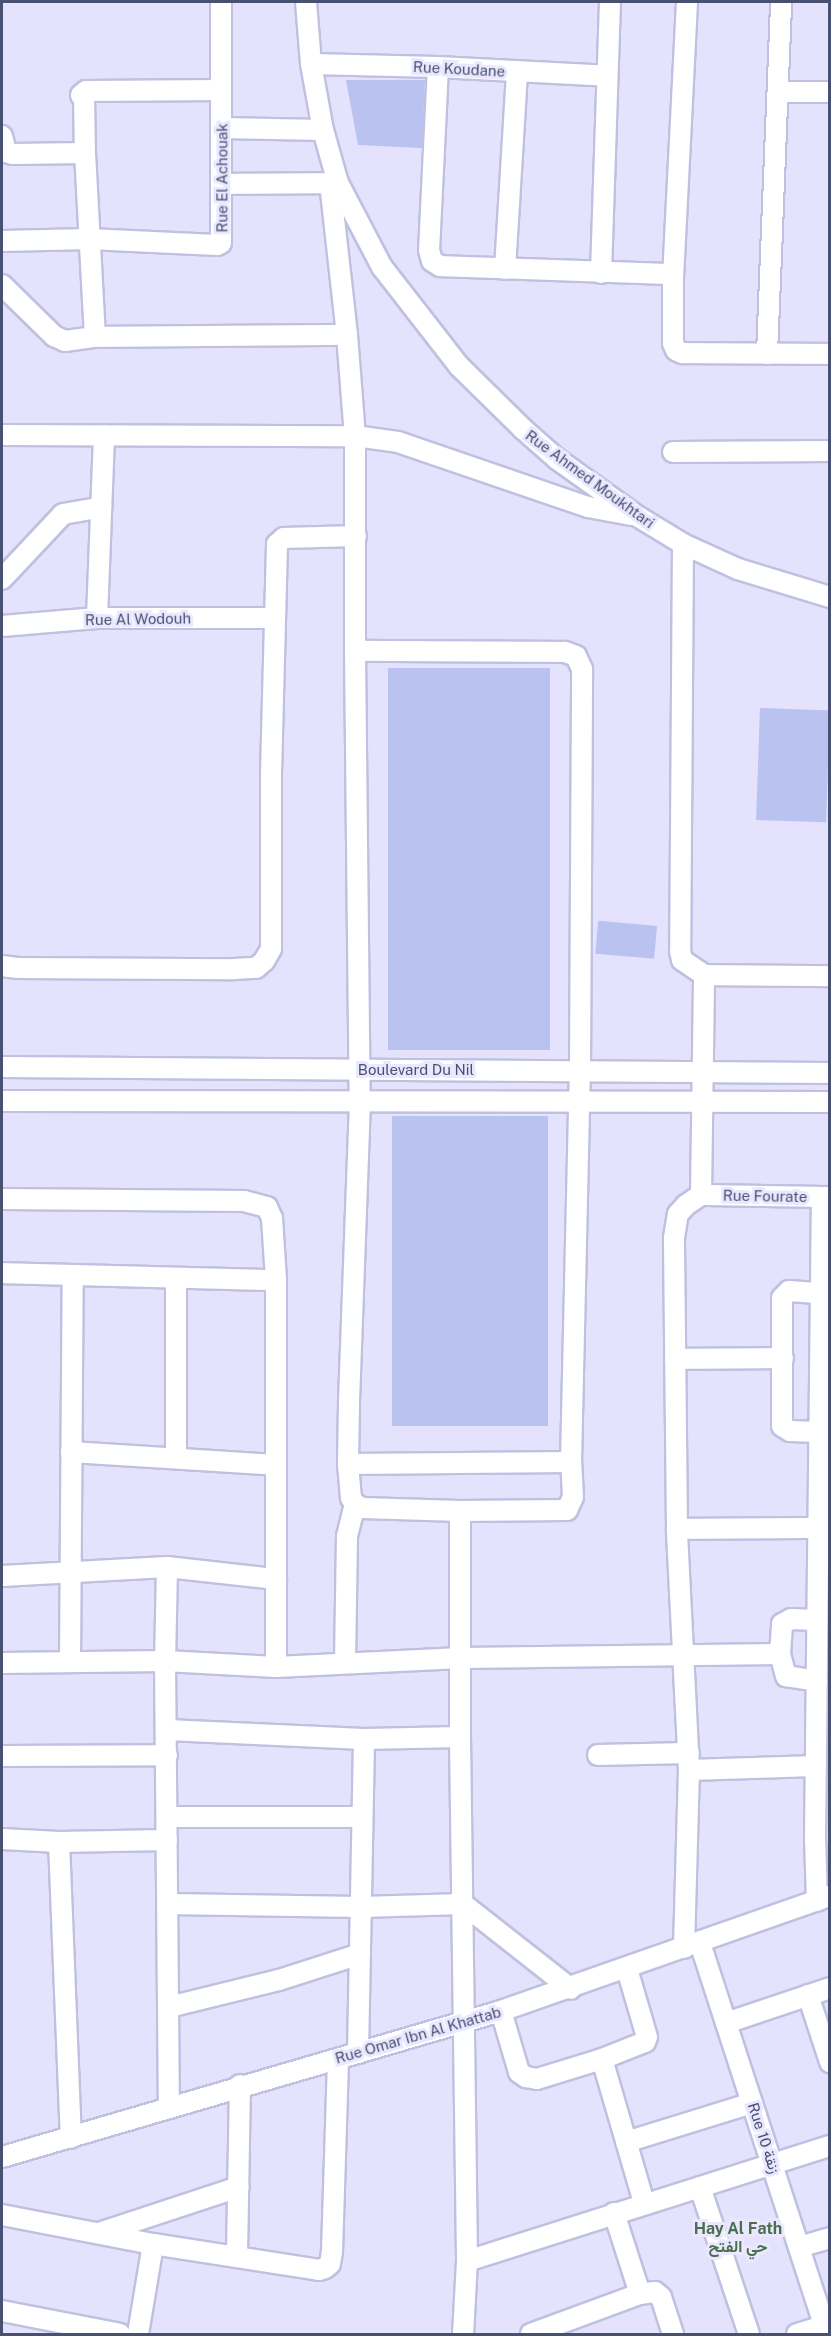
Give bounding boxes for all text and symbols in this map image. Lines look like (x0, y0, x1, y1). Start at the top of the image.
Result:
street label: Rue Koudane (412, 58, 506, 80)
street label: Rue El Achouak (213, 123, 231, 233)
street label: Rue Ahmed Moukhtari (522, 426, 658, 532)
street label: Rue Al Wodouh (85, 609, 191, 629)
street label: Boulevard Du Nil (358, 1061, 474, 1079)
street label: Rue Fourate (723, 1186, 807, 1206)
street label: Rue Omar Ibn Al Khattab (333, 2003, 503, 2067)
street label: Rue 10 زنقة (744, 2100, 784, 2176)
district label: Hay Al Fath حي الفتح (694, 2219, 782, 2257)

